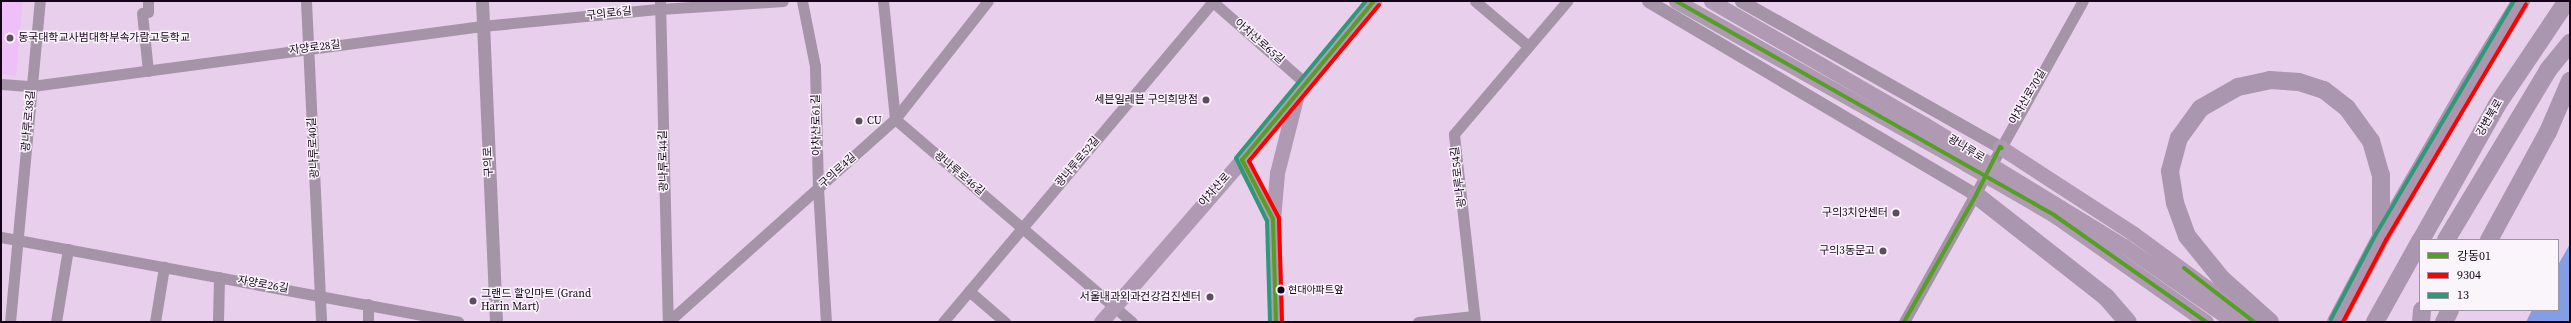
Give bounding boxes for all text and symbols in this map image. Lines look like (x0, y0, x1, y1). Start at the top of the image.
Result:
street label: 구의로6길 (585, 5, 633, 23)
street label: 아차산로65길 (1231, 17, 1287, 67)
place label: 동국대학교사범대학부속가람고등학교 (18, 31, 190, 45)
marker: 동국대학교사범대학부속가람고등학교 (5, 33, 15, 43)
street label: 자양로28길 (289, 38, 341, 58)
street label: 아차산로70길 (2007, 67, 2049, 127)
street label: 광나루로38길 (20, 90, 38, 152)
place label: 세븐일레븐 구의희망점 (1094, 93, 1198, 107)
street label: 아차산로61길 (810, 94, 824, 156)
marker: 세븐일레븐 구의희망점 (1201, 95, 1211, 105)
street label: 강변북로 (2474, 97, 2506, 139)
place label: CU (867, 114, 882, 128)
marker: CU (854, 116, 864, 126)
street label: 광나루로40길 (306, 117, 322, 179)
street label: 광나루로44길 (657, 130, 671, 192)
street label: 광나루로 (1945, 133, 1987, 165)
street label: 광나루로52길 (1053, 134, 1103, 190)
street label: 구의로 (482, 146, 496, 178)
street label: 광나루로54길 (1449, 146, 1469, 208)
street label: 광나루로46길 (931, 149, 987, 199)
street label: 구의로4길 (816, 151, 860, 191)
street label: 아차산로 (1197, 171, 1233, 209)
place label: 구의3치안센터 (1822, 206, 1888, 220)
marker: 구의3치안센터 (1891, 208, 1901, 218)
legend (2419, 239, 2559, 311)
place label: 구의3동문고 (1819, 244, 1875, 258)
marker: 구의3동문고 (1878, 246, 1888, 256)
text: 강동01 (2457, 248, 2491, 264)
text: 9304 (2457, 267, 2481, 283)
street label: 자양로26길 (237, 274, 289, 296)
place label: 현대아파트앞 (1288, 284, 1343, 296)
marker: 현대아파트앞 (1276, 285, 1286, 295)
text: 13 (2457, 287, 2469, 303)
place label: 그랜드 할인마트 (Grand Harin Mart) (481, 288, 591, 314)
place label: 서울내과외과건강검진센터 (1080, 290, 1201, 304)
marker: 서울내과외과건강검진센터 (1204, 291, 1216, 303)
marker: 그랜드 할인마트 (Grand Harin Mart) (468, 296, 478, 306)

